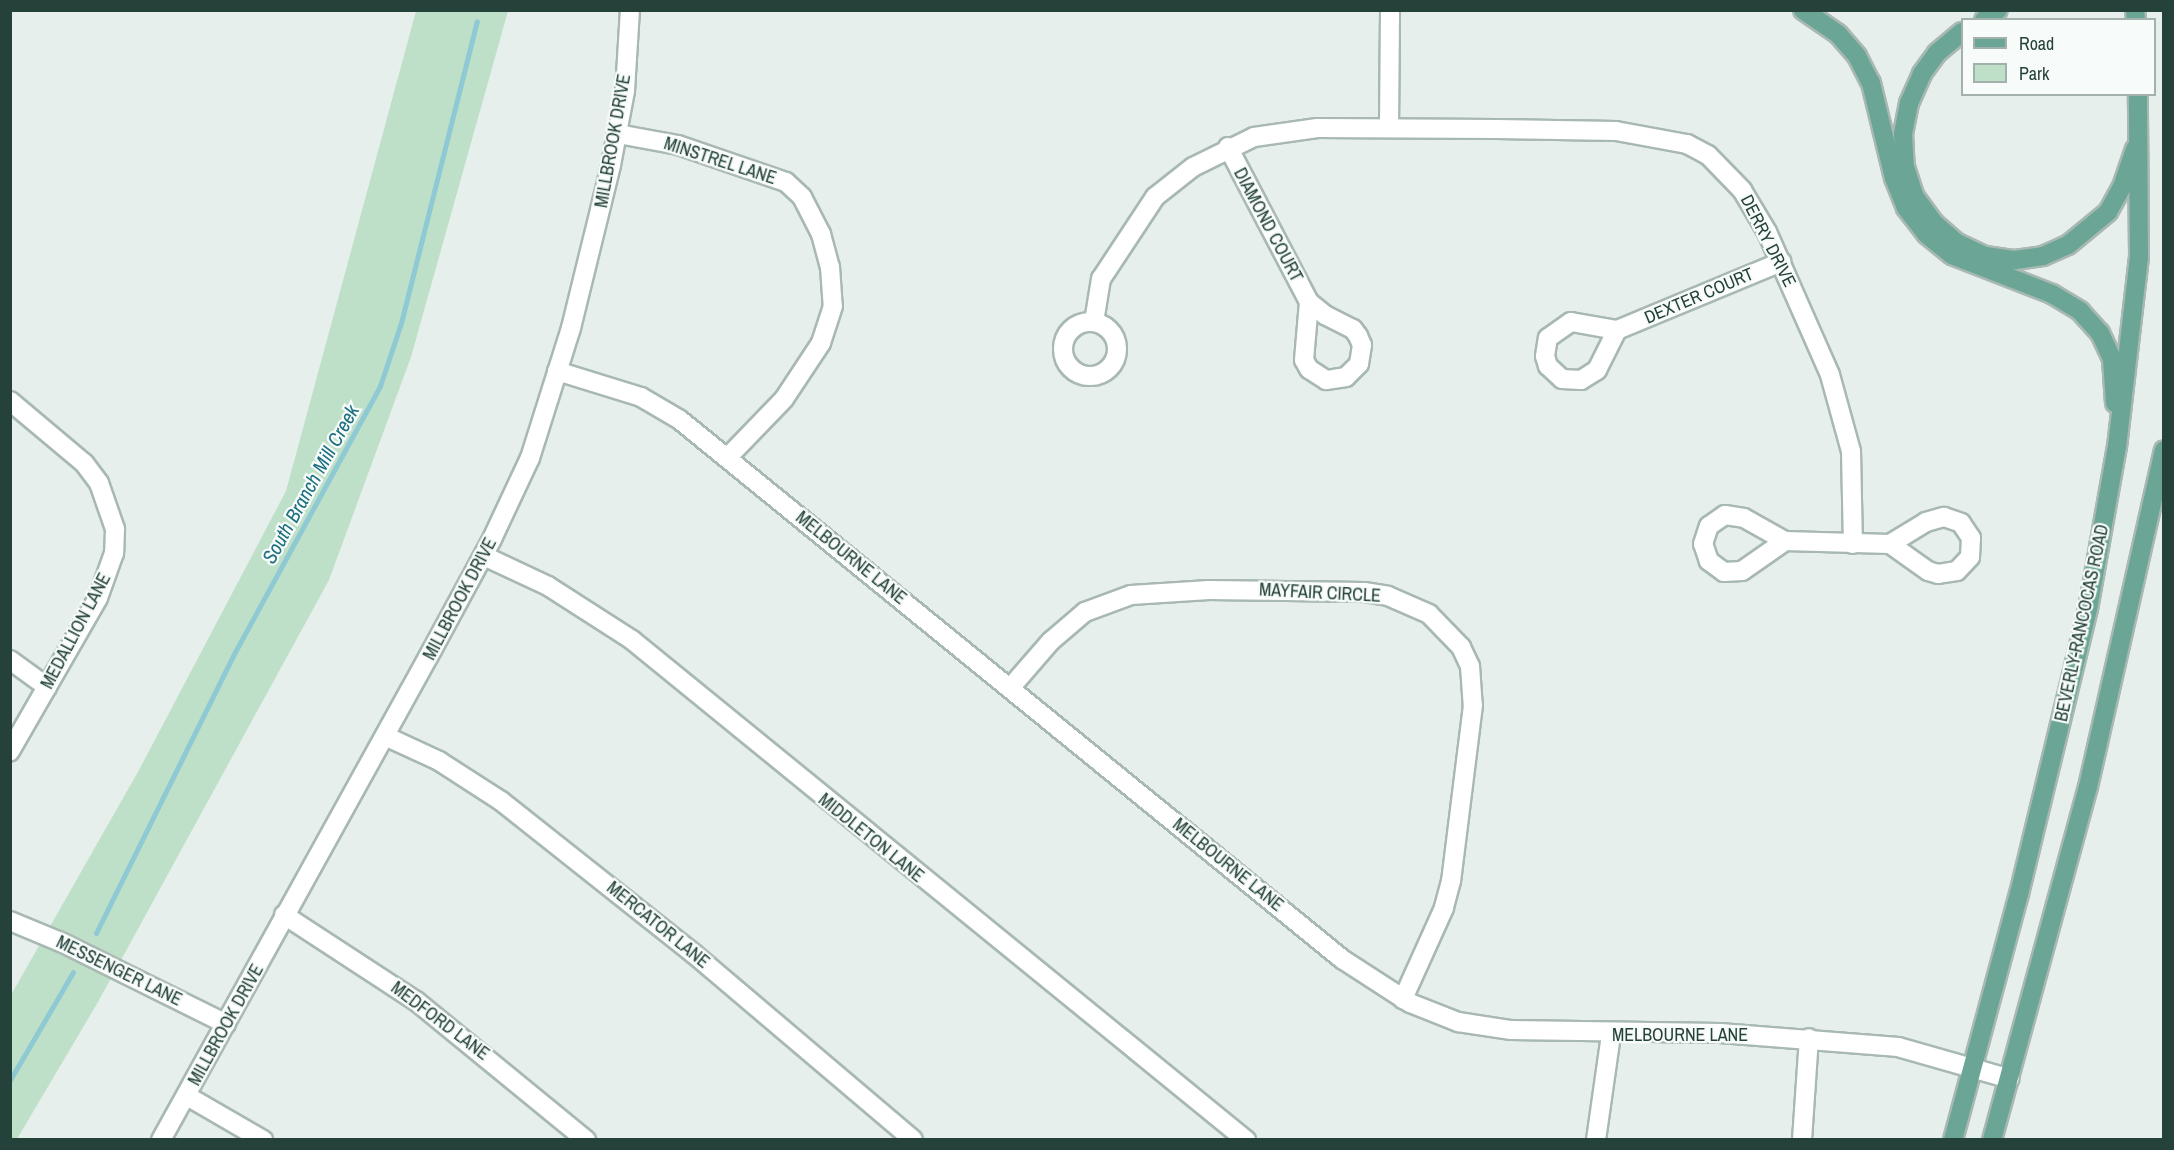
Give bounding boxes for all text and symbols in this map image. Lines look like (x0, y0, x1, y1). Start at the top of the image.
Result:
legend (1961, 18, 2156, 96)
text: Road (2019, 31, 2054, 56)
text: Park (2019, 61, 2049, 86)
street label: MILLBROOK DRIVE (591, 72, 635, 210)
street label: MINSTREL LANE (661, 133, 779, 189)
street label: DIAMOND COURT (1229, 164, 1307, 286)
street label: DERRY DRIVE (1736, 191, 1800, 291)
street label: DEXTER COURT (1641, 263, 1757, 329)
water label: South Branch Mill Creek (256, 400, 364, 568)
street label: MELBOURNE LANE (791, 507, 911, 609)
street label: BEVERLY-RANCOCAS ROAD (2051, 522, 2113, 724)
street label: MILLBROOK DRIVE (419, 534, 501, 664)
street label: MEDALLION LANE (36, 569, 116, 693)
street label: MAYFAIR CIRCLE (1259, 579, 1381, 607)
street label: MIDDLETON LANE (814, 789, 928, 887)
street label: MELBOURNE LANE (1168, 814, 1288, 916)
street label: MERCATOR LANE (602, 877, 714, 973)
street label: MESSENGER LANE (53, 931, 185, 1011)
street label: MILLBROOK DRIVE (184, 961, 268, 1089)
street label: MEDFORD LANE (387, 977, 493, 1065)
street label: MELBOURNE LANE (1612, 1024, 1748, 1046)

